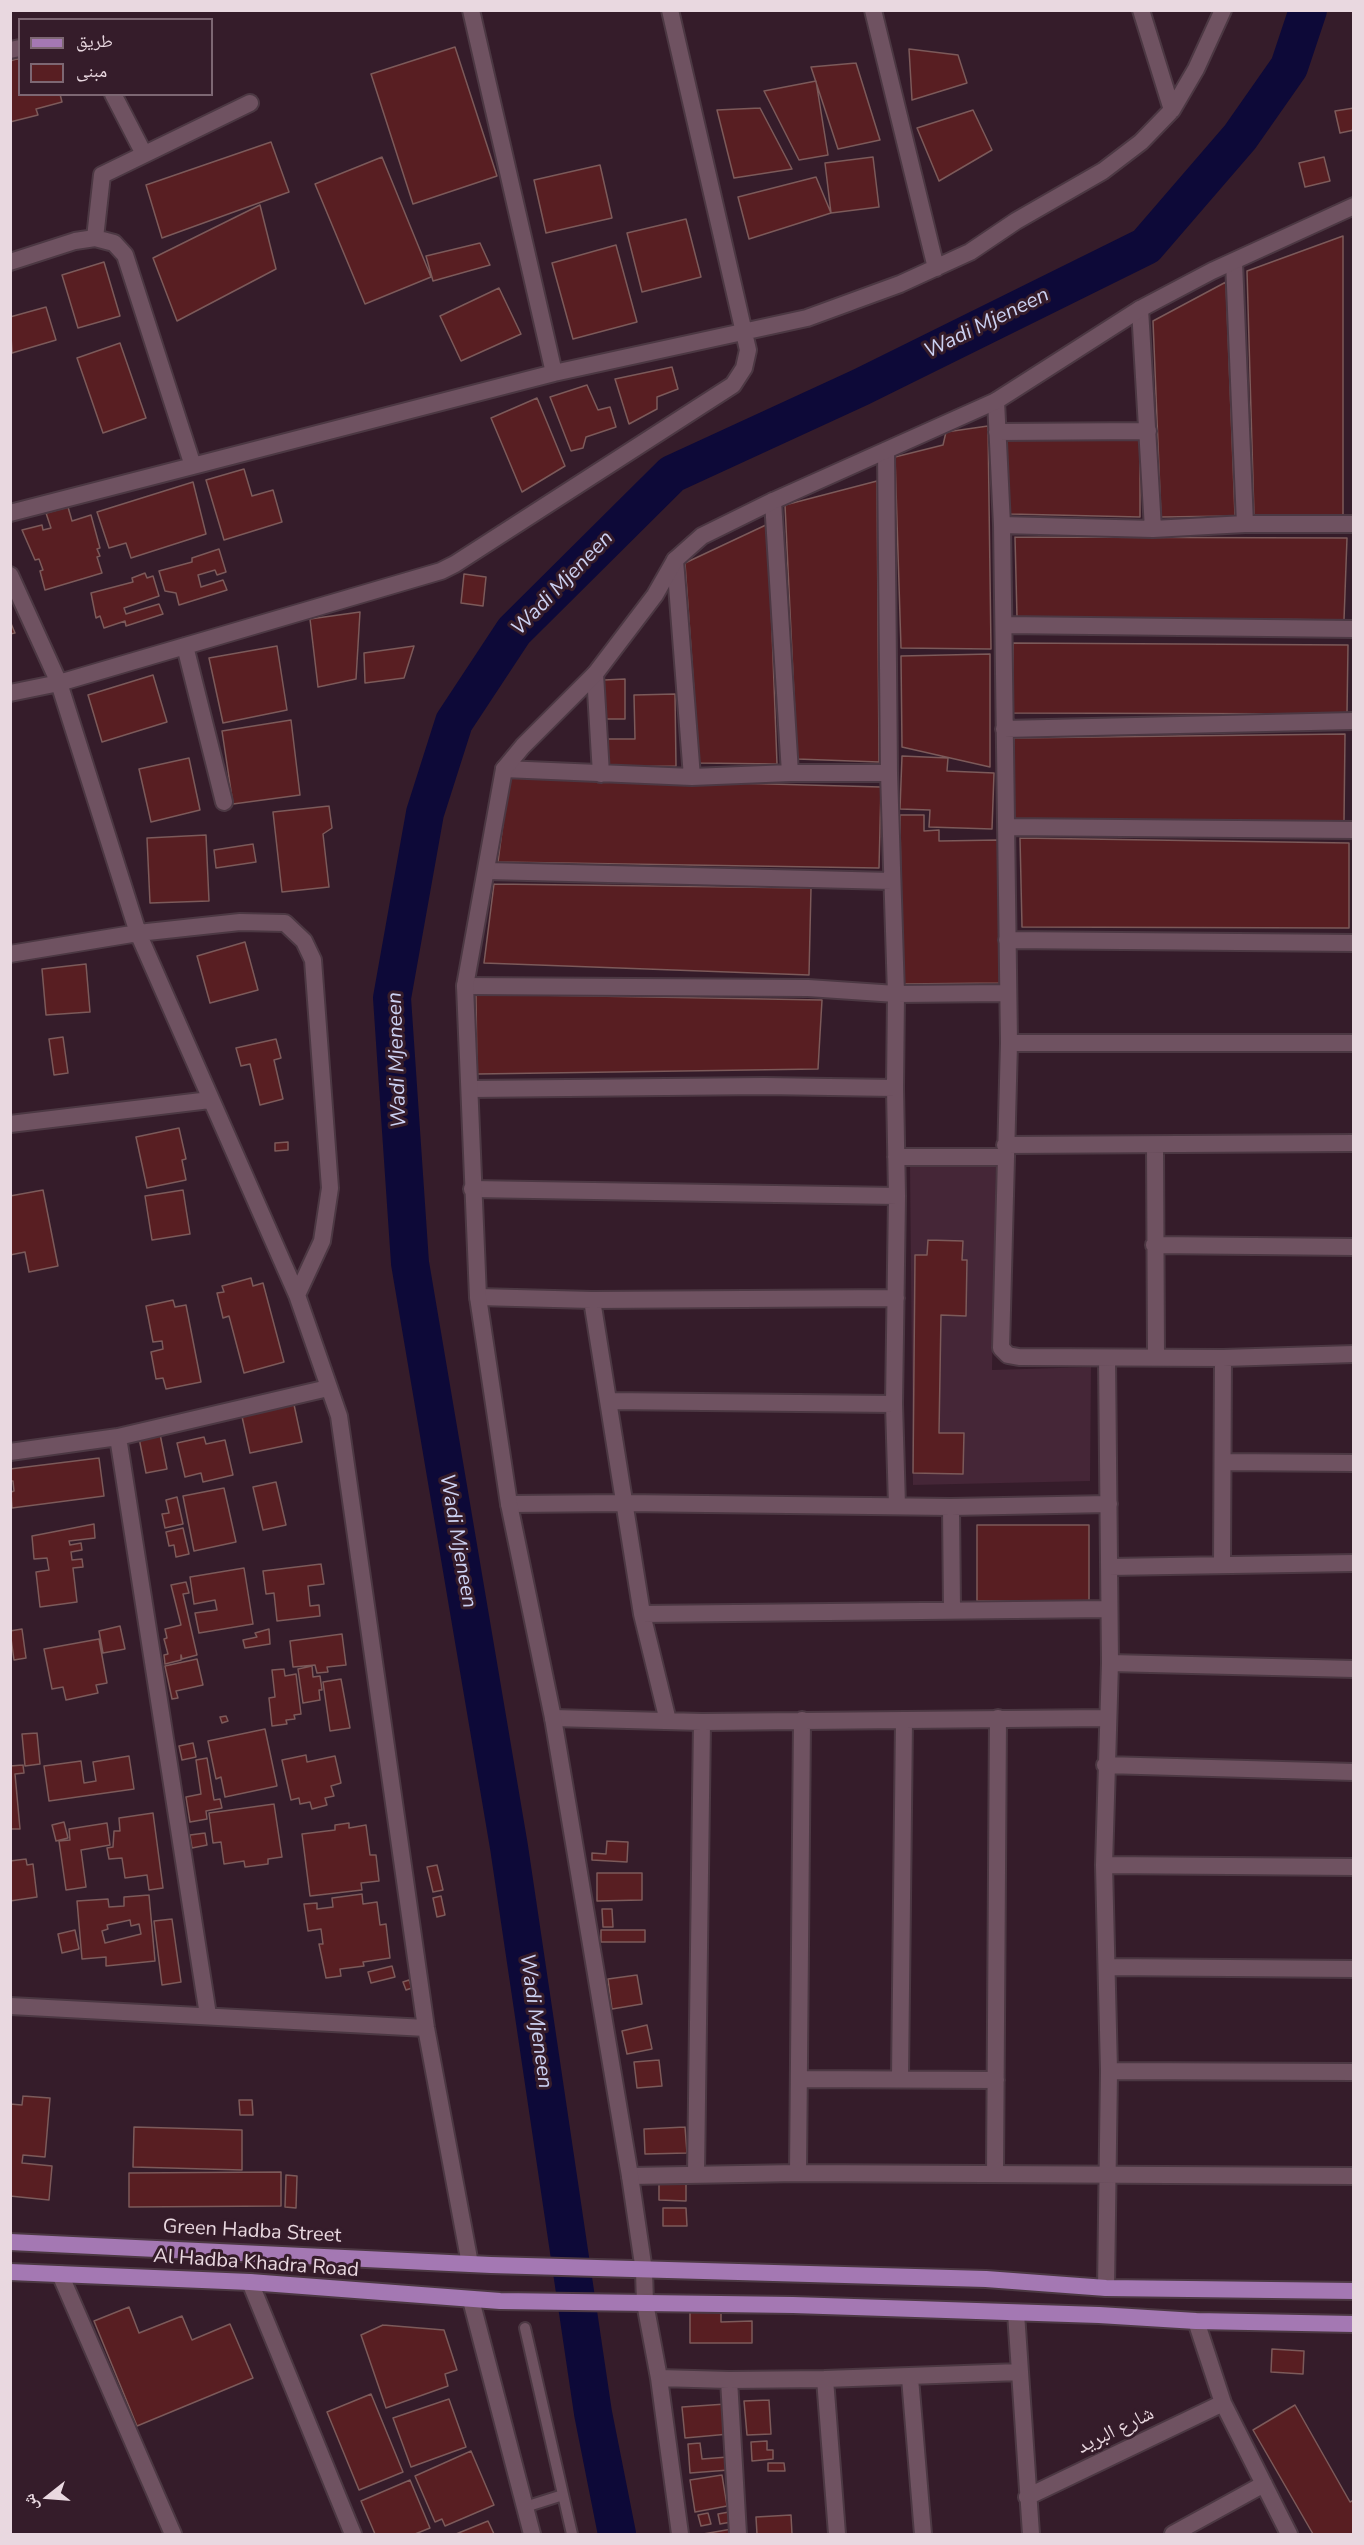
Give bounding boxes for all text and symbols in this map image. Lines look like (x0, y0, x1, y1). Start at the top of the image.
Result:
legend (18, 18, 213, 96)
text: طريق (76, 29, 113, 53)
text: مبنى (76, 59, 107, 83)
water label: Wadi Mjeneen (920, 283, 1054, 365)
water label: Wadi Mjeneen (507, 526, 619, 642)
water label: Wadi Mjeneen (383, 992, 413, 1128)
water label: Wadi Mjeneen (433, 1472, 481, 1610)
water label: Wadi Mjeneen (513, 1952, 557, 2090)
street label: Green Hadba Street (162, 2215, 342, 2249)
street label: Al Hadba Khadra Road (152, 2245, 360, 2283)
street label: شارع البريد (1074, 2402, 1158, 2460)
north arrow (18, 2467, 78, 2527)
text: ش (18, 2491, 44, 2514)

